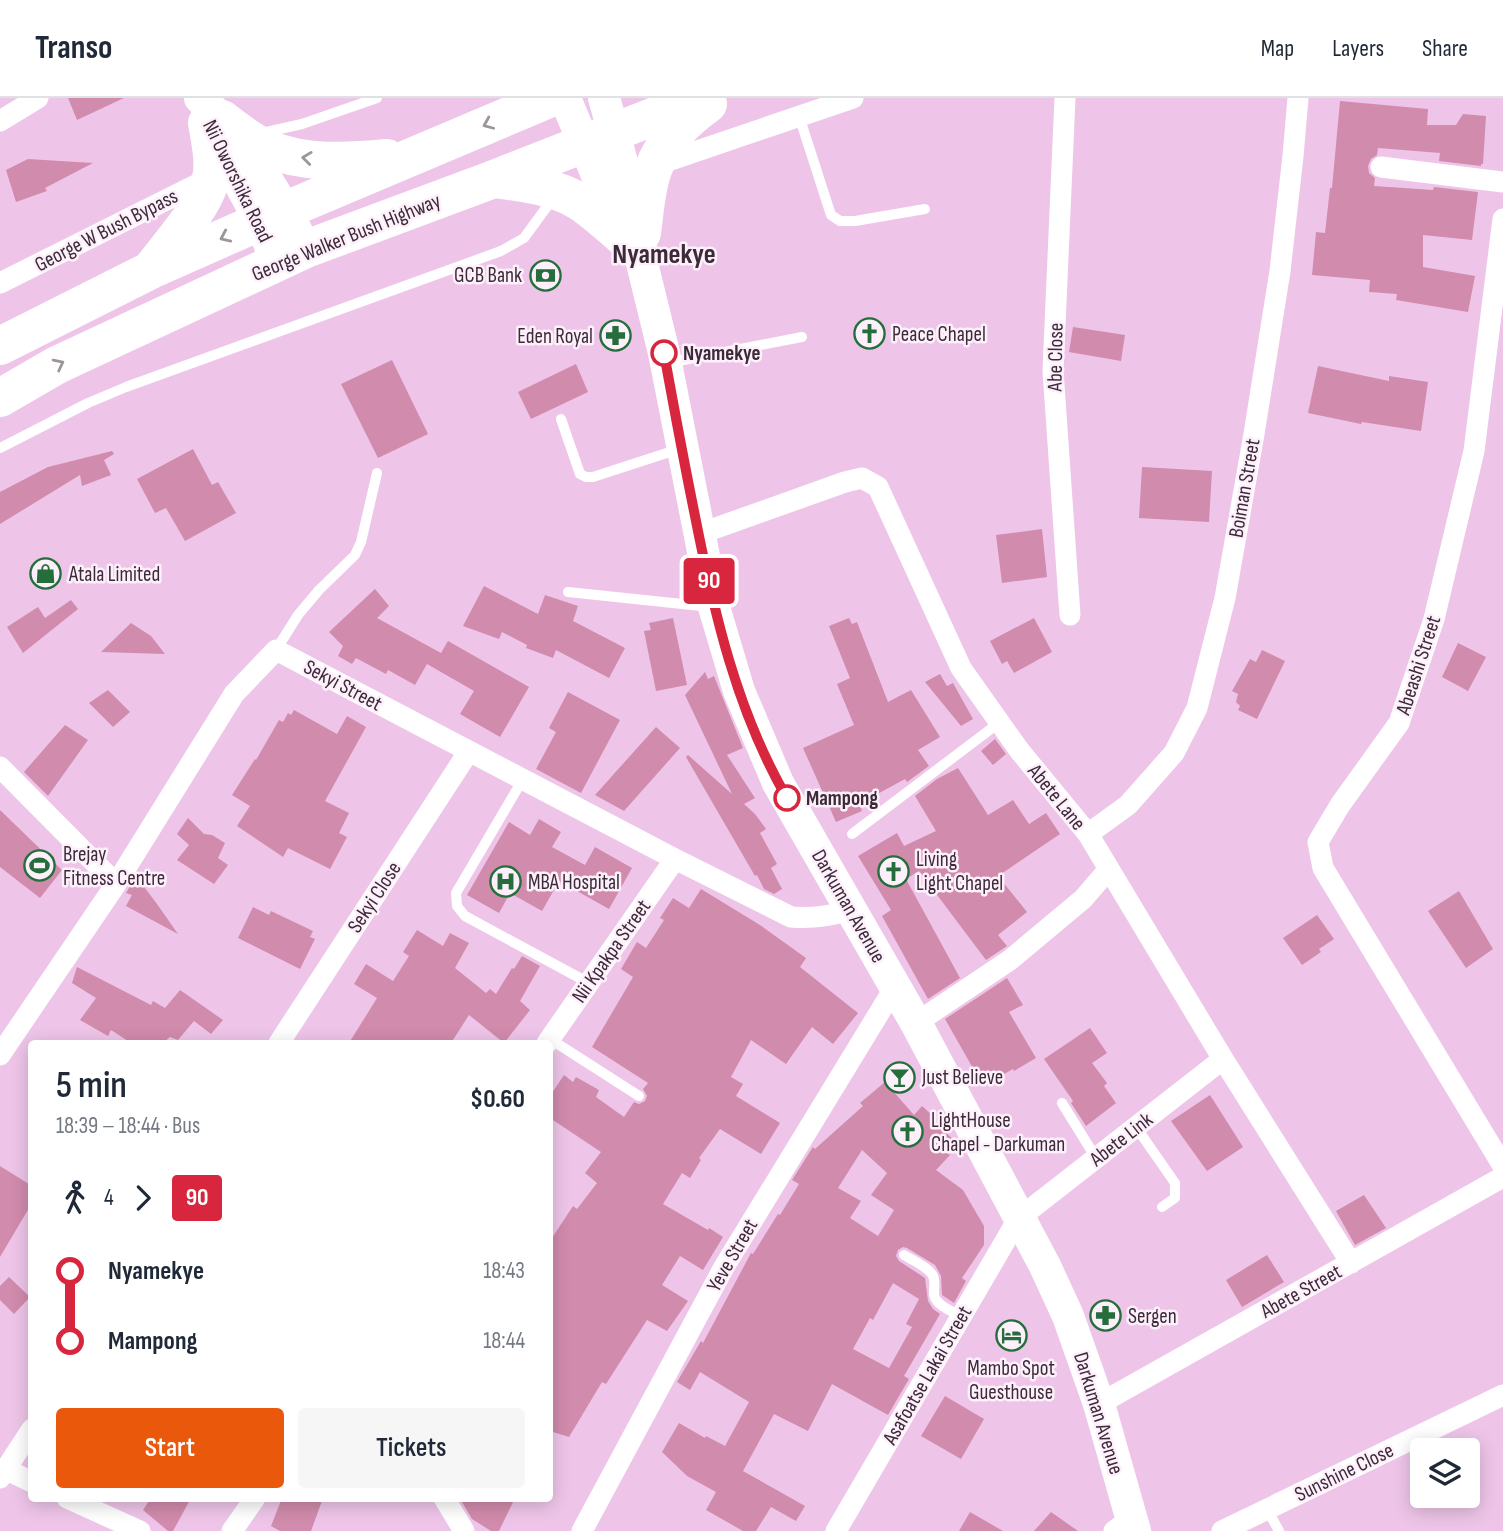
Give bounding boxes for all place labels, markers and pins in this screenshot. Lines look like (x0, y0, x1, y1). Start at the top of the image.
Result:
bank icon: GCB Bank (528, 258, 562, 292)
place label: GCB Bank (454, 263, 522, 288)
church icon: Peace Chapel (852, 317, 886, 351)
pharmacy icon: Eden Royal (599, 319, 633, 353)
place label: Peace Chapel (892, 322, 986, 347)
place label: Eden Royal (517, 324, 593, 349)
marker: Nyamekye (651, 340, 677, 366)
place label: Nyamekye (683, 341, 761, 366)
shop icon: Atala Limited (29, 557, 63, 591)
place label: Atala Limited (68, 562, 160, 587)
marker: Mampong (774, 785, 800, 811)
place label: Mampong (806, 786, 878, 811)
place label: Brejay Fitness Centre (63, 842, 165, 891)
place label: Living Light Chapel (916, 847, 1003, 896)
sports icon: Brejay Fitness Centre (23, 849, 57, 883)
church icon: Living Light Chapel (876, 854, 910, 888)
hospital icon: MBA Hospital (488, 865, 522, 899)
place label: MBA Hospital (528, 870, 620, 895)
bar icon: Just Believe (882, 1060, 916, 1094)
place label: Just Believe (921, 1065, 1003, 1090)
place label: LightHouse Chapel - Darkuman (931, 1108, 1065, 1157)
church icon: LightHouse Chapel - Darkuman (891, 1115, 925, 1149)
pharmacy icon: Sergen (1088, 1299, 1122, 1333)
place label: Sergen (1128, 1304, 1177, 1329)
hotel icon: Mambo Spot Guesthouse (994, 1319, 1028, 1353)
place label: Mambo Spot Guesthouse (967, 1356, 1055, 1405)

